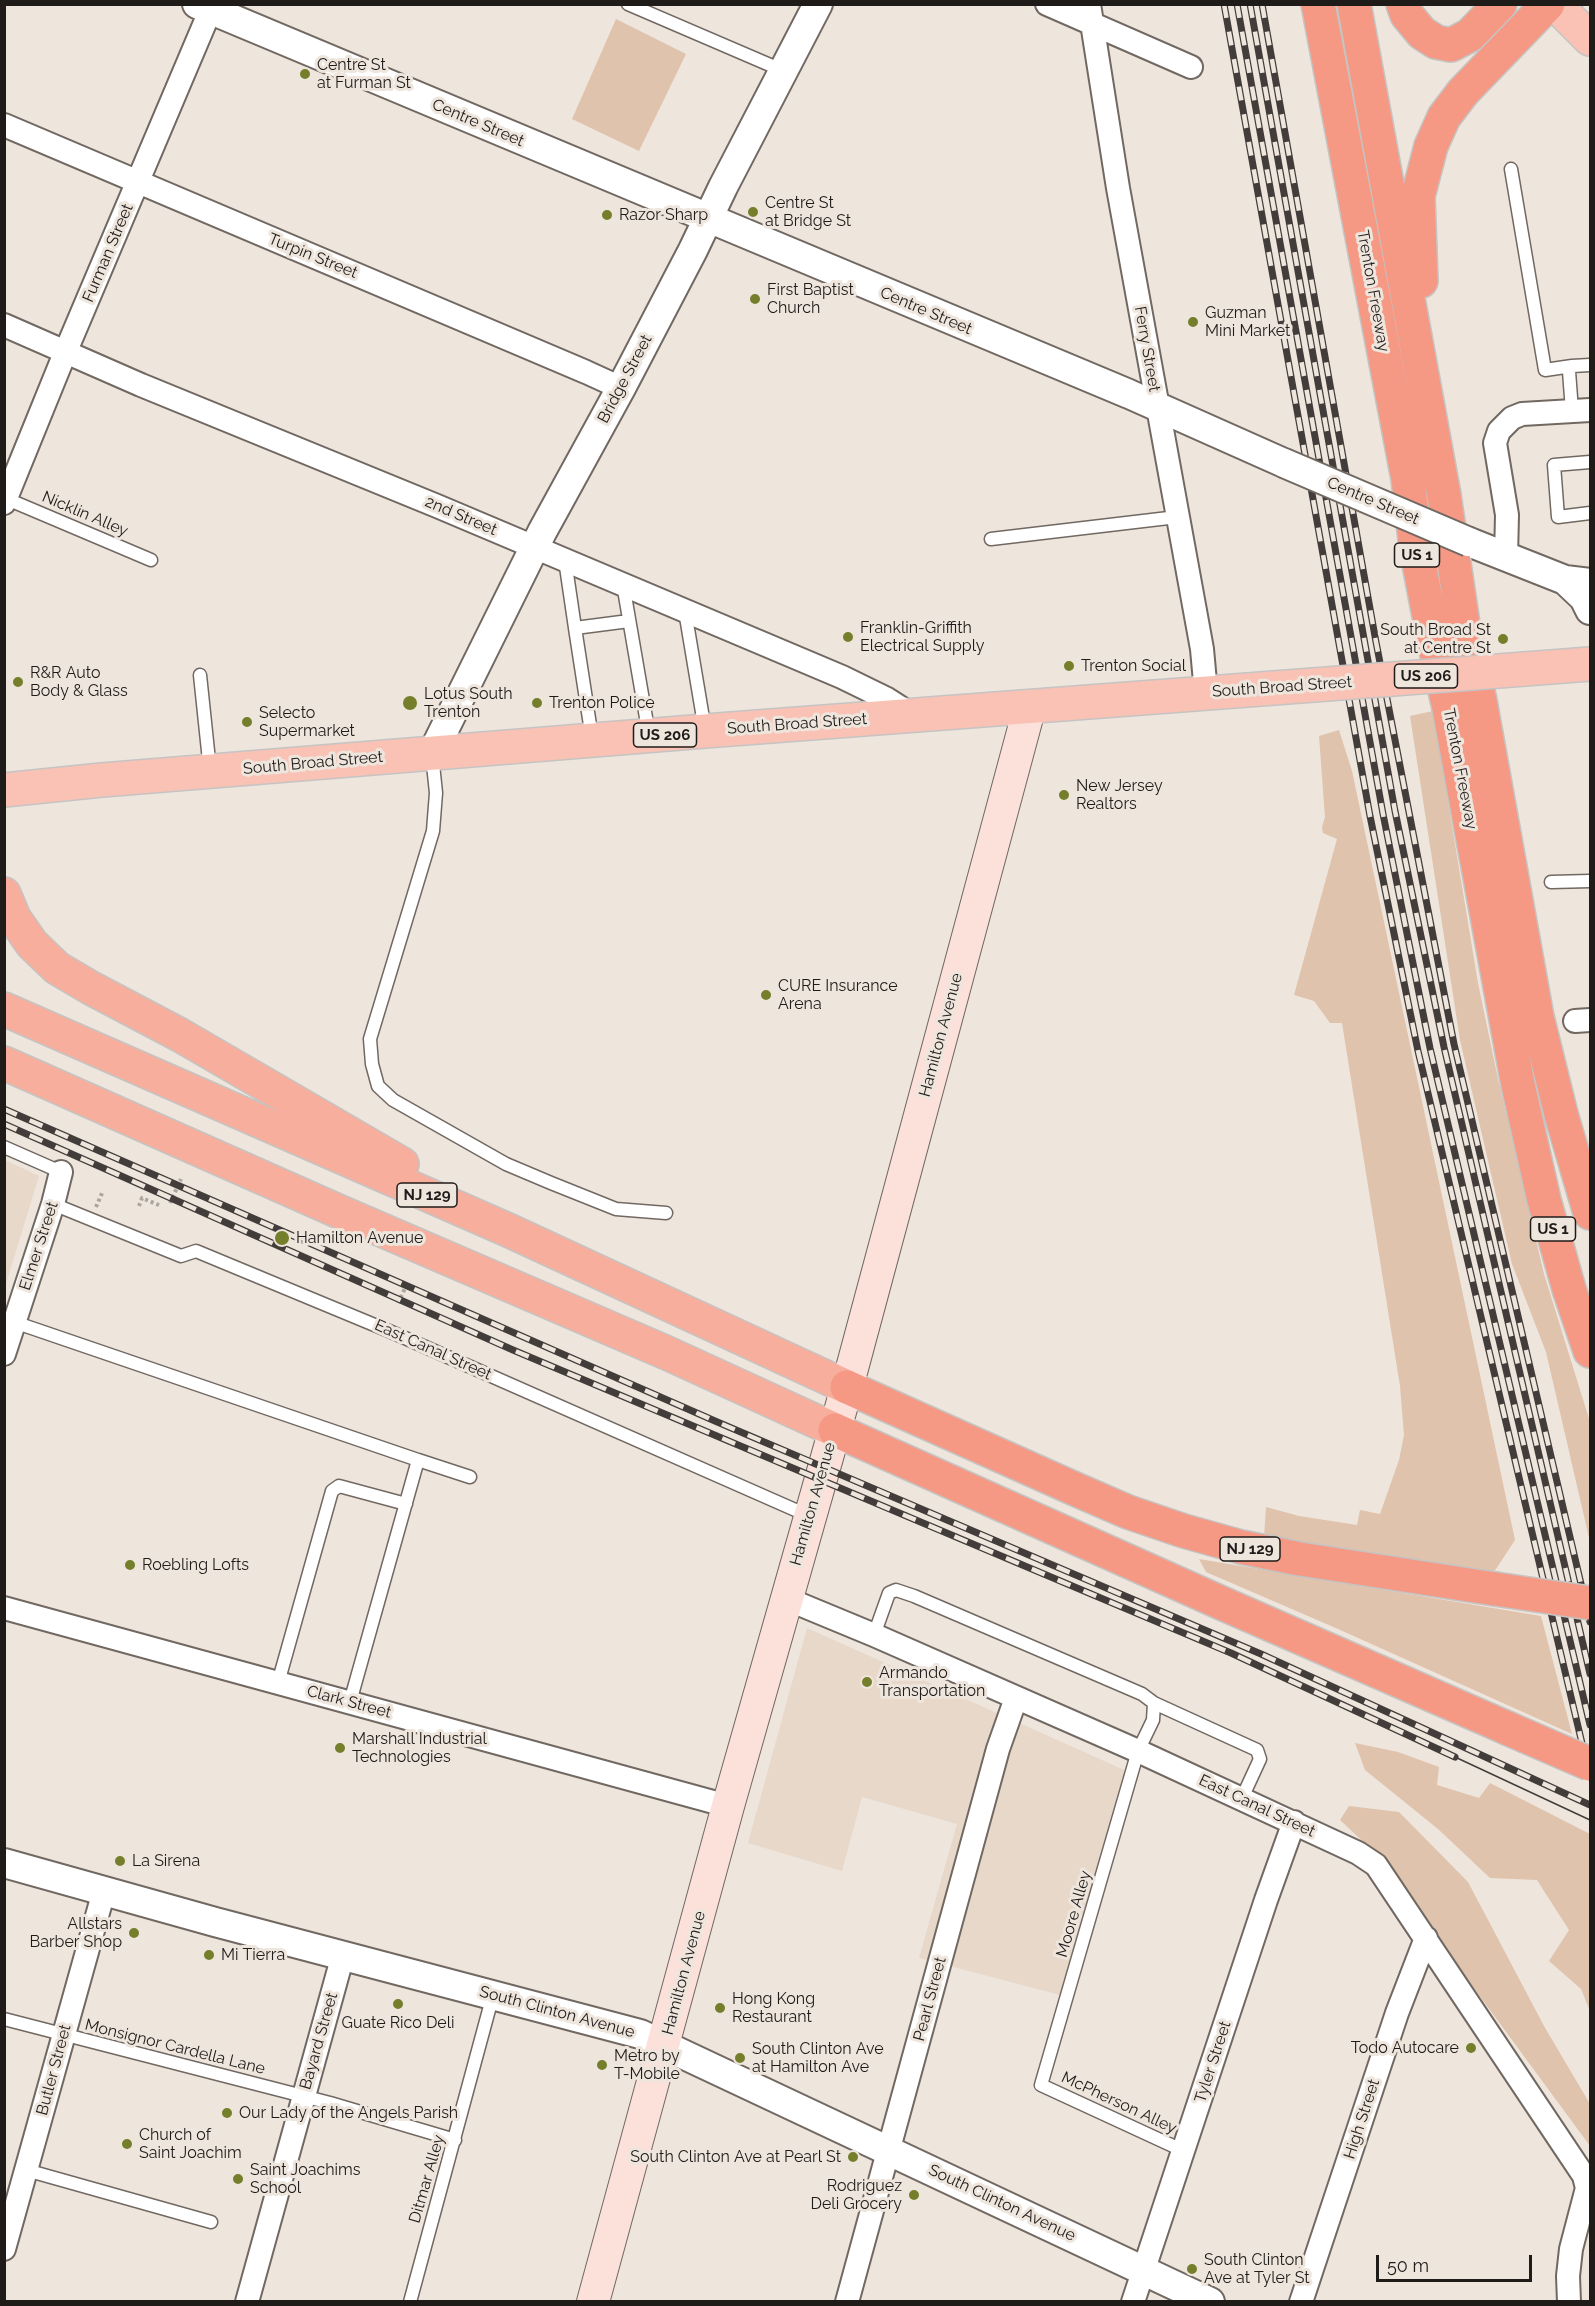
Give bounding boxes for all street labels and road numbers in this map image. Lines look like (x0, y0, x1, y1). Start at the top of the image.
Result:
street label: Centre Street (429, 95, 527, 151)
street label: Furman Street (79, 201, 137, 305)
street label: Turpin Street (266, 229, 360, 283)
street label: Trenton Freeway (1353, 229, 1393, 353)
street label: Centre Street (877, 283, 975, 339)
street label: Ferry Street (1130, 305, 1164, 393)
street label: Bridge Street (594, 331, 656, 427)
street label: Centre Street (1324, 473, 1422, 529)
street label: Nicklin Alley (39, 487, 131, 541)
street label: 2nd Street (422, 492, 500, 540)
road number: US 1 (1394, 543, 1440, 567)
road number: US 206 (1394, 664, 1458, 688)
street label: South Broad Street (1211, 673, 1353, 701)
street label: Trenton Freeway (1439, 707, 1481, 831)
street label: South Broad Street (726, 710, 868, 738)
road number: US 206 (634, 723, 696, 747)
street label: South Broad Street (242, 747, 384, 779)
street label: Hamilton Avenue (915, 971, 967, 1099)
road number: NJ 129 (397, 1183, 457, 1207)
street label: Elmer Street (16, 1199, 62, 1293)
road number: US 1 (1530, 1217, 1576, 1241)
street label: East Canal Street (371, 1316, 495, 1384)
street label: Hamilton Avenue (786, 1440, 840, 1568)
road number: NJ 129 (1220, 1537, 1280, 1561)
street label: Clark Street (305, 1682, 393, 1722)
street label: East Canal Street (1196, 1771, 1318, 1841)
street label: Moore Alley (1052, 1869, 1096, 1959)
street label: Hamilton Avenue (658, 1909, 710, 2037)
street label: Pearl Street (910, 1955, 950, 2043)
street label: South Clinton Avenue (477, 1982, 637, 2042)
street label: Bayard Street (296, 1990, 342, 2092)
street label: Monsignor Cardella Lane (83, 2015, 267, 2079)
street label: Tyler Street (1191, 2019, 1235, 2105)
street label: Butler Street (33, 2022, 75, 2118)
street label: McPherson Alley (1058, 2068, 1180, 2138)
street label: High Street (1340, 2077, 1384, 2161)
street label: Ditmar Alley (405, 2133, 449, 2225)
street label: South Clinton Avenue (926, 2161, 1078, 2245)

